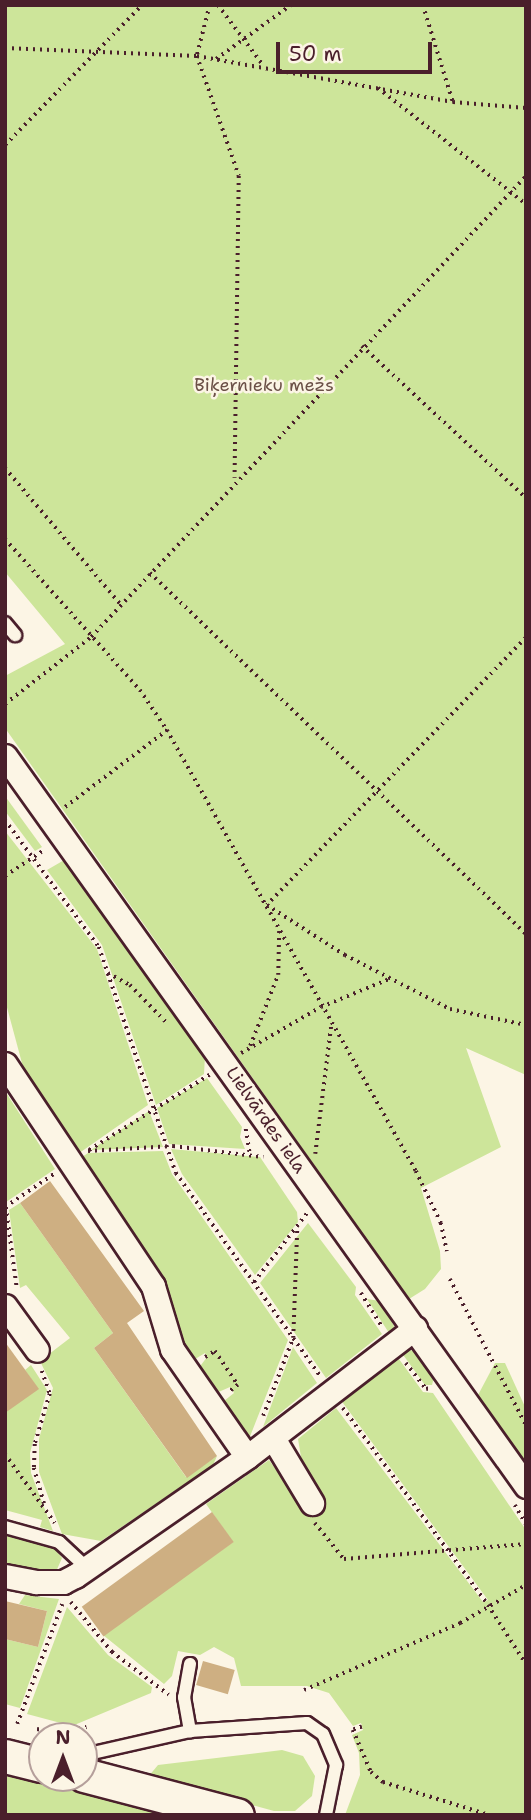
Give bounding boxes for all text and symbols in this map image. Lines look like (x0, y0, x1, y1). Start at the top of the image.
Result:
scale bar (279, 28, 435, 72)
text: 50 m (289, 40, 342, 68)
park label: Biķernieku mežs (194, 374, 334, 396)
street label: Lielvārdes iela (221, 1063, 311, 1177)
north arrow (28, 1722, 98, 1792)
text: N (55, 1725, 71, 1750)

